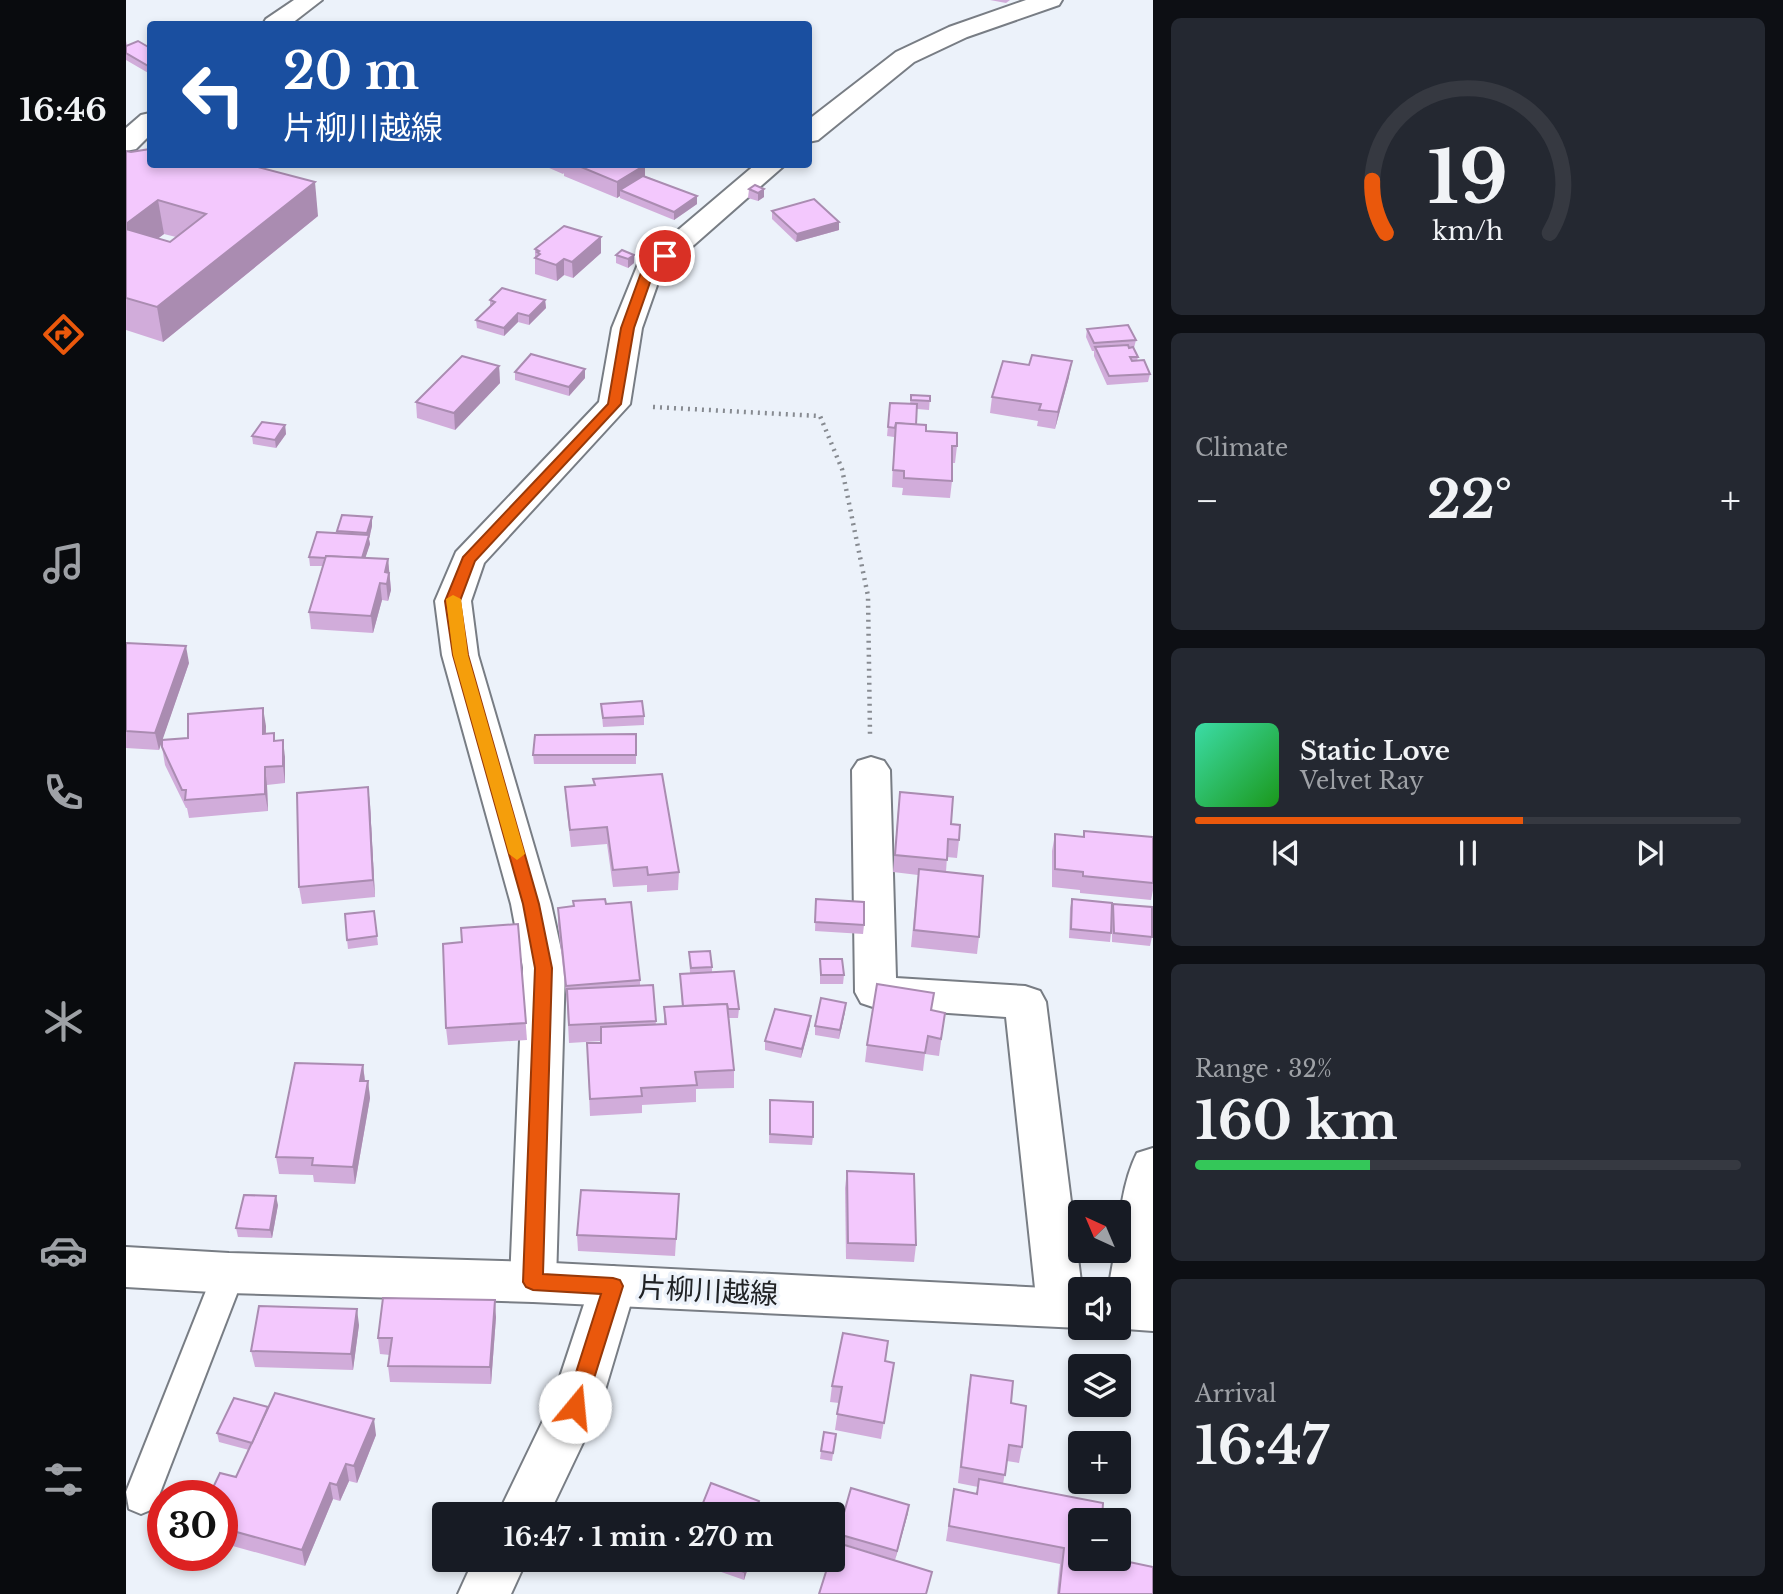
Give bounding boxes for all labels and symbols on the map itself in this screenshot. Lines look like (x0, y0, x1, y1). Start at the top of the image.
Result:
pin (635, 226, 695, 286)
north arrow (1068, 1200, 1130, 1264)
street label: 片柳川越線 (637, 1270, 779, 1312)
position arrow (538, 1370, 612, 1444)
speed limit sign: 30 (147, 1480, 238, 1571)

